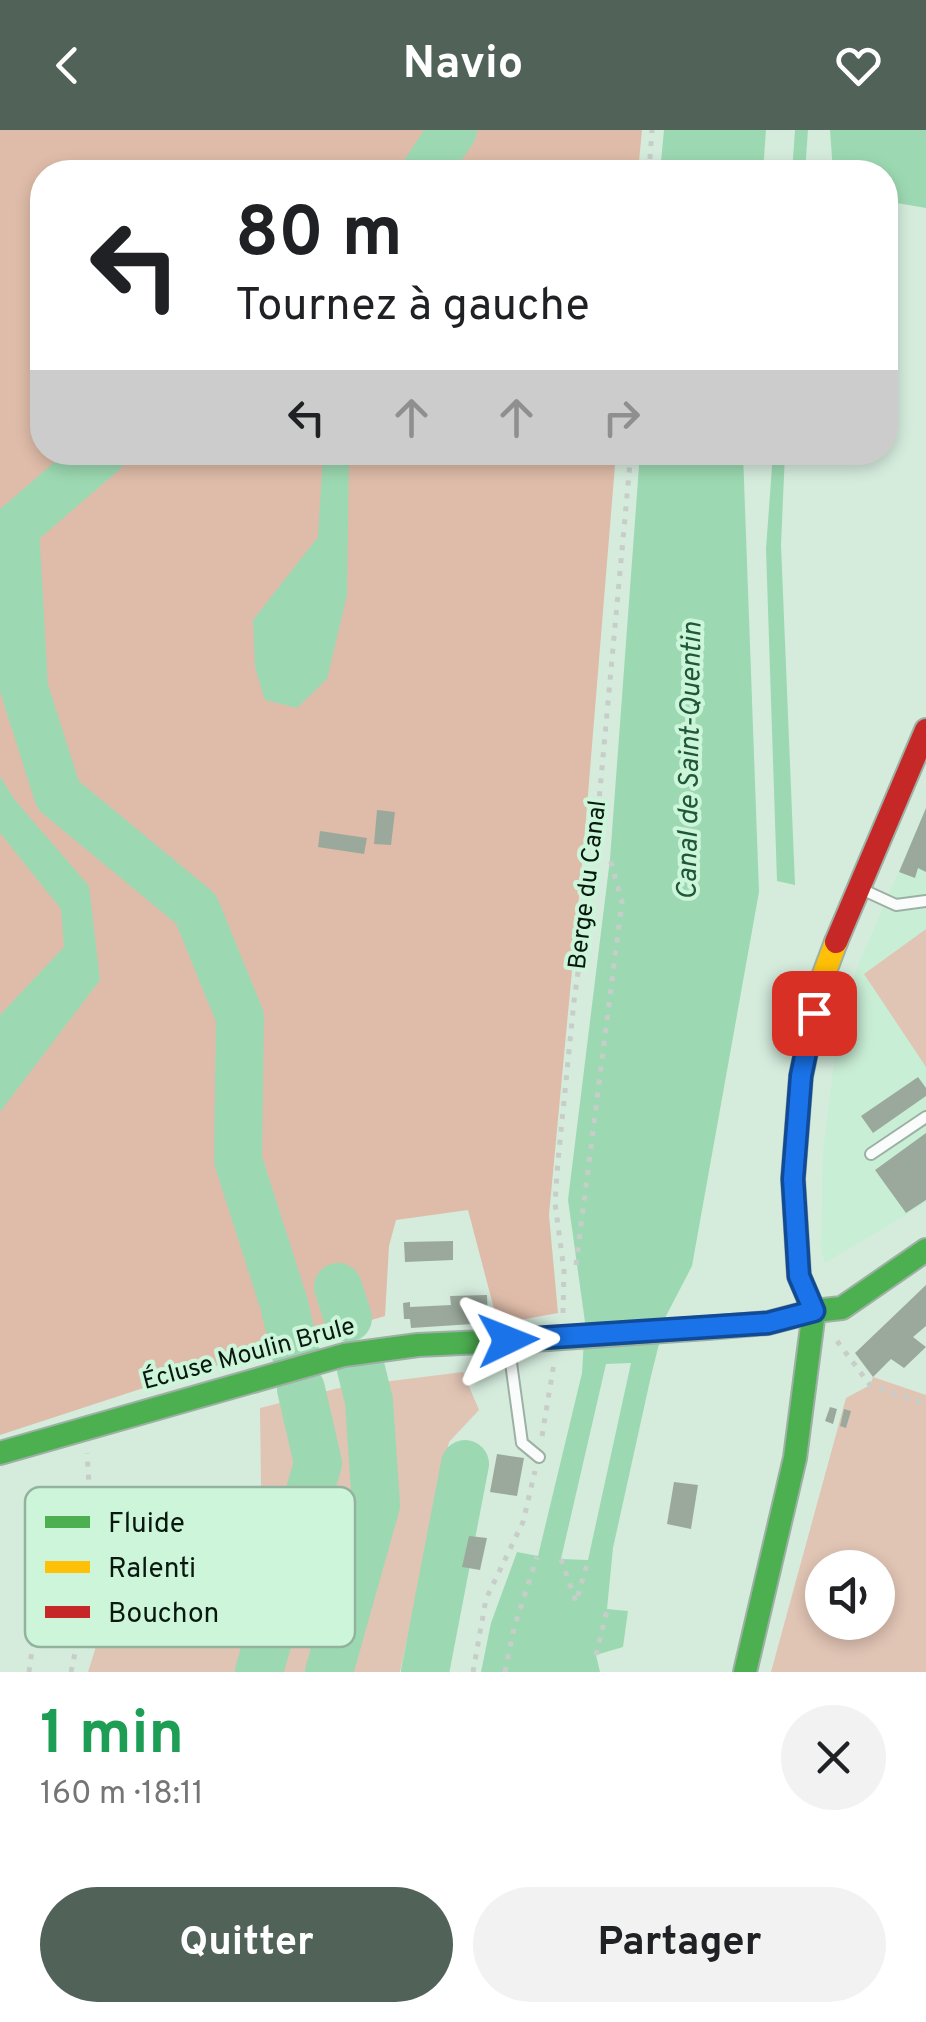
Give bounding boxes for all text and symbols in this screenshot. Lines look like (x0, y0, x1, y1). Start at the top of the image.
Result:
text: Navio (403, 37, 523, 94)
icon: back (40, 38, 95, 93)
icon: heart (831, 38, 886, 93)
text: 80 m (235, 192, 403, 281)
icon: left (70, 200, 200, 330)
text: Tournez à gauche (235, 279, 590, 336)
icon: left (279, 390, 334, 445)
icon: ahead (384, 390, 439, 445)
icon: ahead (489, 390, 544, 445)
icon: right (594, 390, 649, 445)
water label: Canal de Saint-Quentin (671, 621, 711, 901)
street label: Berge du Canal (563, 799, 615, 971)
pin (772, 971, 857, 1056)
icon: arrive (787, 986, 842, 1041)
position arrow (456, 1288, 560, 1392)
street label: Écluse Moulin Brule (139, 1310, 359, 1399)
legend (25, 1487, 355, 1647)
text: Fluide (108, 1507, 185, 1543)
map controls (805, 1550, 895, 1640)
button: sound (805, 1550, 895, 1640)
text: Ralenti (108, 1552, 196, 1588)
text: Bouchon (108, 1597, 219, 1633)
text: 1 min (40, 1699, 184, 1775)
button: close (781, 1705, 886, 1810)
text: 160 m · 18:11 (40, 1775, 204, 1815)
button: Quitter (40, 1887, 453, 2002)
button: Partager (473, 1887, 886, 2002)

